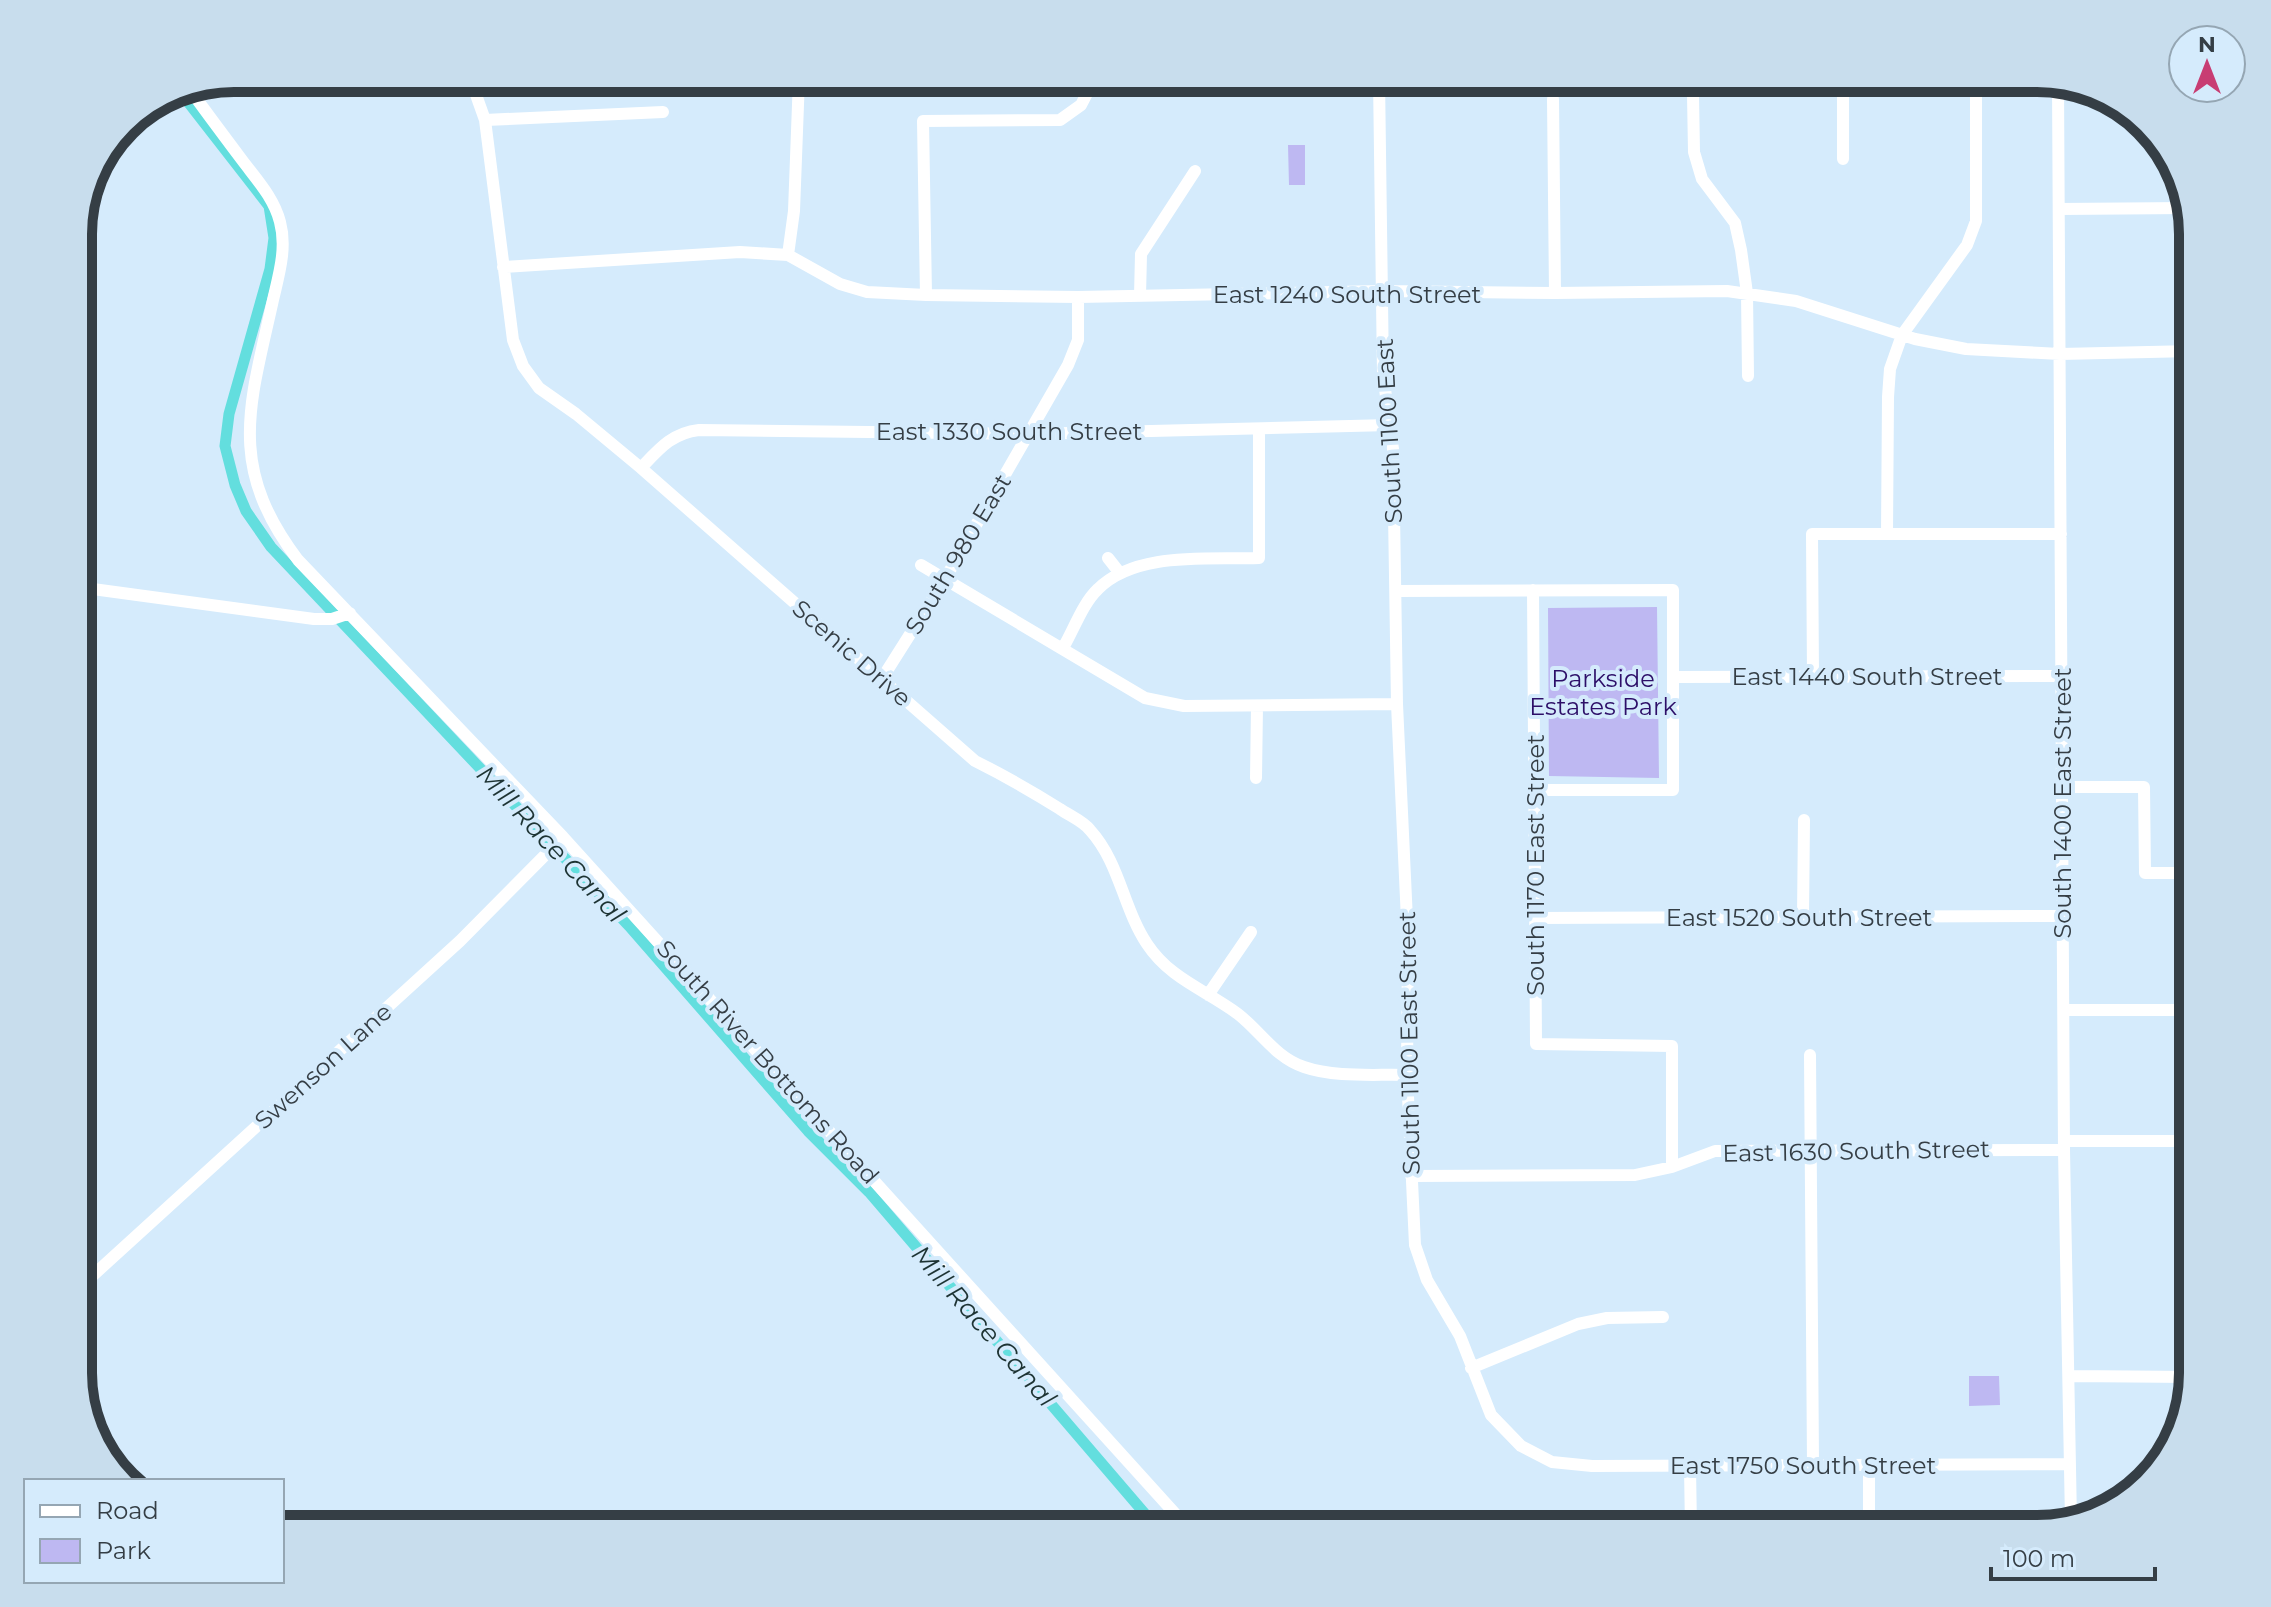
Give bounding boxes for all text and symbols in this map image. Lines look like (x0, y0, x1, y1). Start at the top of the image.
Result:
north arrow (2167, 24, 2247, 104)
text: N (2198, 31, 2216, 58)
street label: East 1240 South Street (1213, 280, 1481, 309)
street label: South 1100 East (1370, 338, 1408, 524)
street label: East 1330 South Street (876, 417, 1142, 446)
street label: South 980 East (899, 468, 1017, 639)
street label: Scenic Drive (787, 594, 917, 712)
street label: East 1440 South Street (1731, 662, 2003, 691)
park label: Parkside Estates Park (1529, 664, 1677, 721)
street label: South 1400 East Street (2048, 667, 2077, 939)
street label: South 1170 East Street (1521, 734, 1550, 996)
water label: Mill Race Canal (470, 759, 632, 929)
street label: East 1520 South Street (1666, 903, 1932, 932)
street label: South 1100 East Street (1392, 911, 1426, 1175)
street label: South River Bottoms Road (651, 934, 885, 1190)
street label: Swenson Lane (249, 997, 397, 1135)
street label: East 1630 South Street (1722, 1134, 1990, 1168)
water label: Mill Race Canal (905, 1239, 1063, 1413)
street label: East 1750 South Street (1670, 1451, 1937, 1480)
legend (24, 1479, 284, 1583)
text: Road (96, 1496, 159, 1525)
scale bar (1991, 1531, 2155, 1581)
text: Park (96, 1536, 151, 1565)
text: 100 m (2003, 1544, 2075, 1573)

